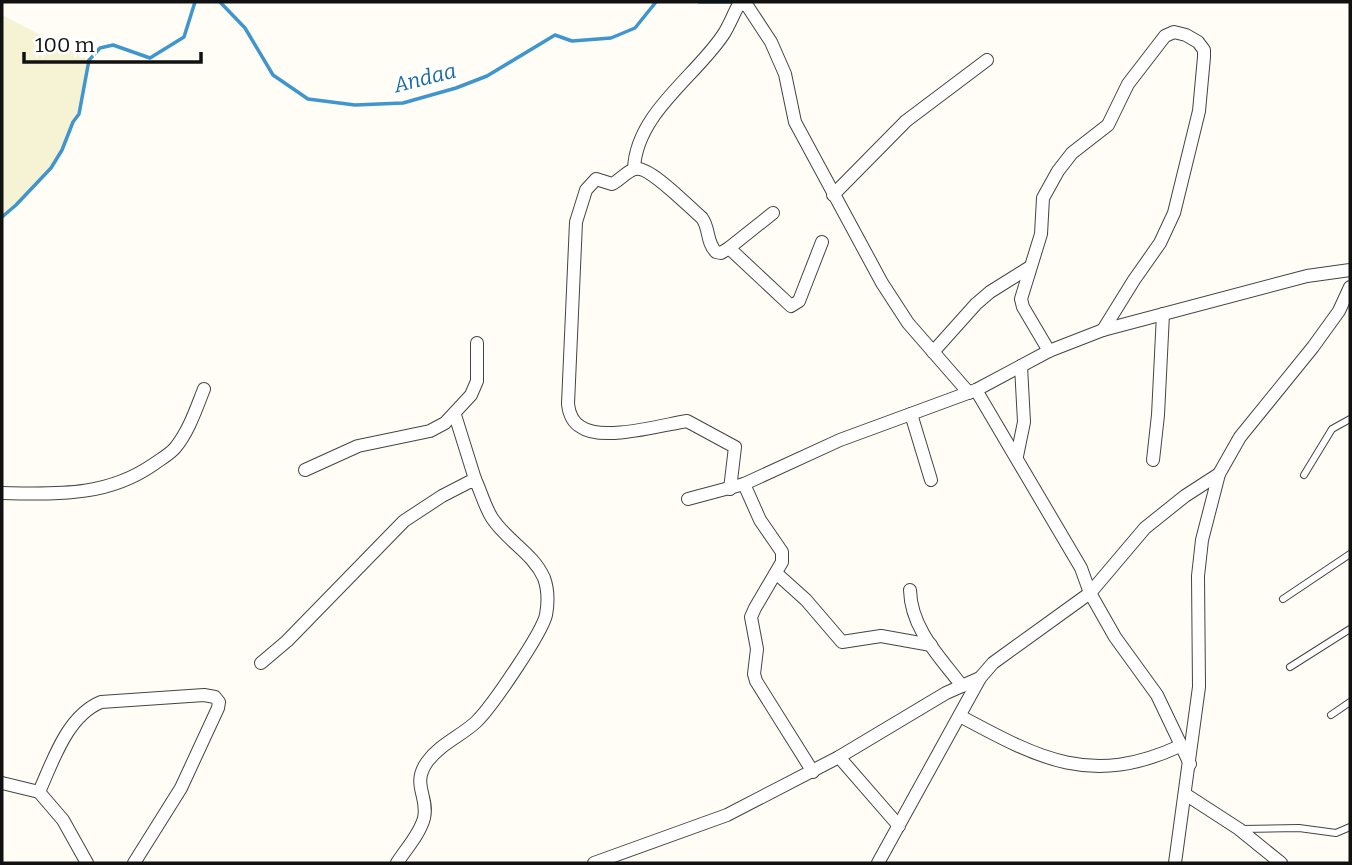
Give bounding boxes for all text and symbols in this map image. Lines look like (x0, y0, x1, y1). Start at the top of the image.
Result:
scale bar (24, 21, 201, 65)
text: 100 m (35, 32, 95, 58)
water label: Andaa (390, 58, 459, 98)

